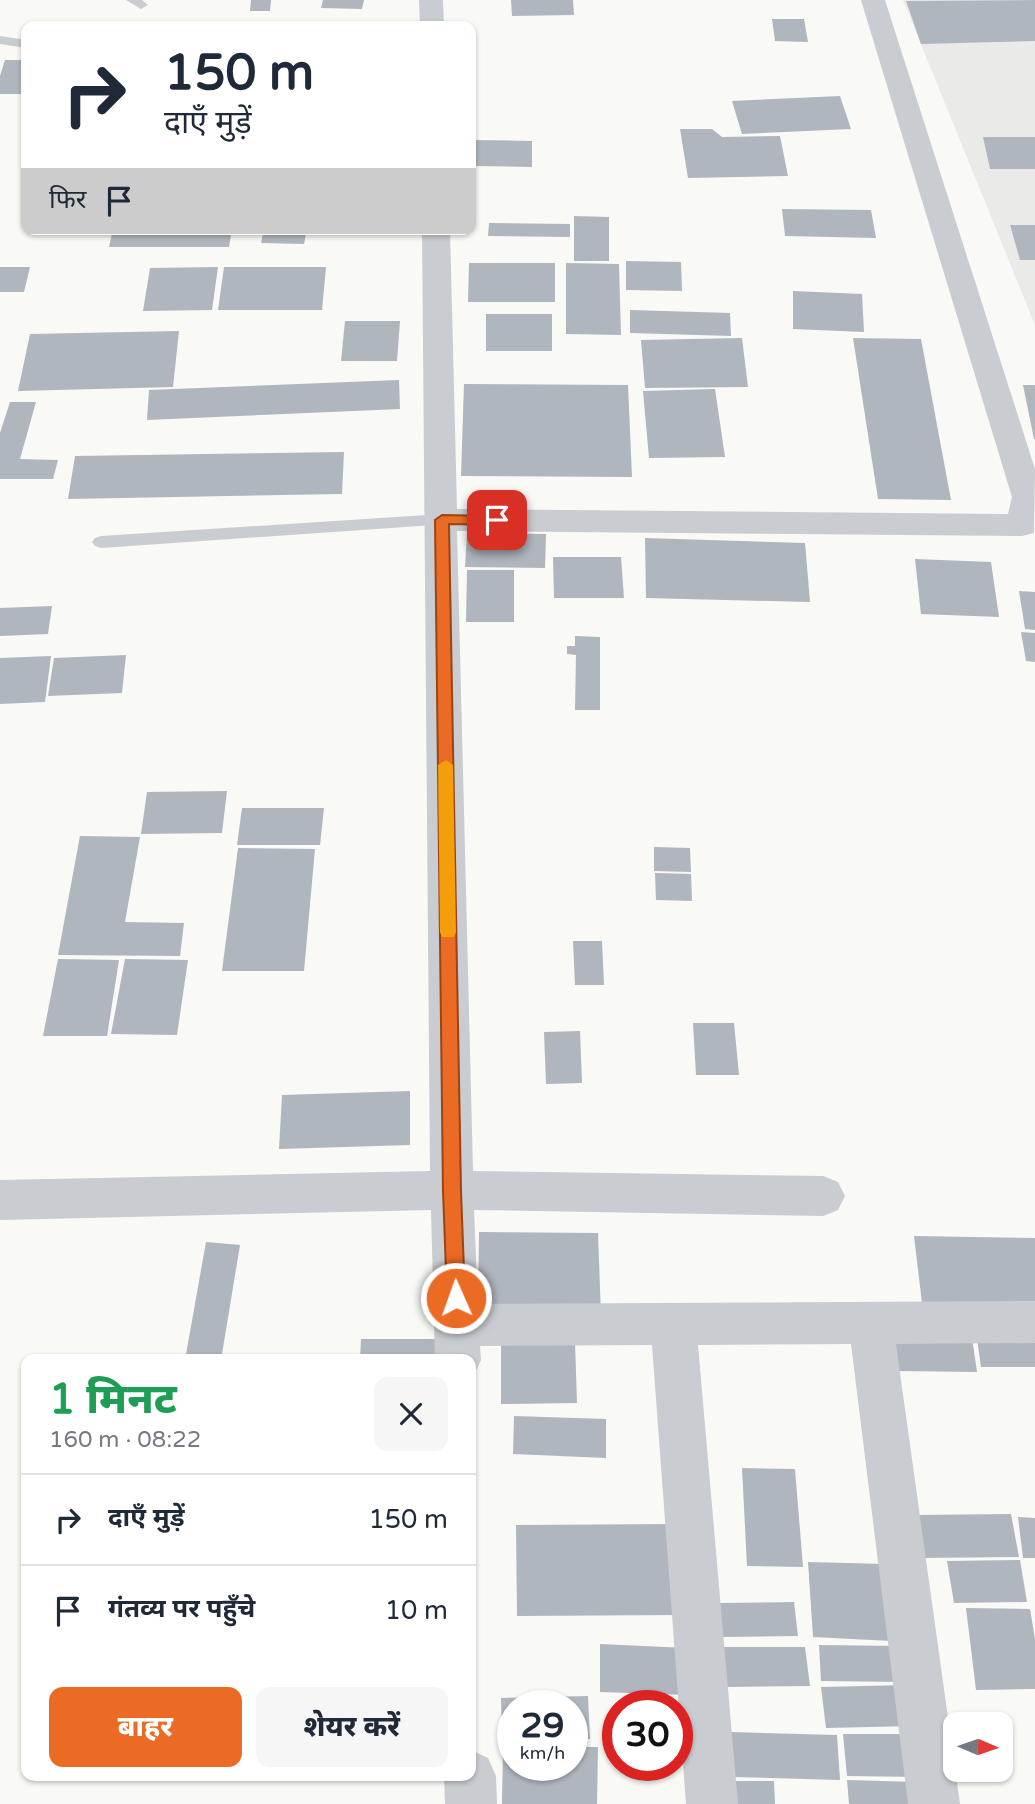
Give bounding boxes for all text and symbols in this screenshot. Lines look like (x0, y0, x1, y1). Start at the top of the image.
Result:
text: 150 m (164, 44, 314, 103)
icon: right (49, 49, 140, 140)
text: दाएँ मुड़ें (164, 104, 252, 142)
icon: arrive (100, 182, 138, 220)
text: फिर (49, 184, 86, 215)
pin (467, 490, 527, 550)
icon: arrive (478, 501, 516, 539)
position arrow (419, 1261, 493, 1335)
text: 1 मिनट (49, 1374, 177, 1425)
button: close (374, 1377, 448, 1451)
text: 160 m · 08:22 (49, 1426, 201, 1454)
icon: right (49, 1501, 87, 1539)
text: दाएँ मुड़ें (108, 1502, 185, 1533)
text: 150 m (368, 1504, 448, 1535)
icon: arrive (49, 1592, 87, 1630)
text: गंतव्य पर पहुँचे (108, 1593, 255, 1624)
text: 10 m (385, 1595, 448, 1626)
button: बाहर (49, 1687, 242, 1767)
button: शेयर करें (256, 1687, 448, 1767)
speed limit sign: 30 (602, 1690, 693, 1781)
text: 29 (521, 1705, 564, 1747)
north arrow (943, 1712, 1013, 1782)
map controls (943, 1712, 1013, 1782)
text: km/h (520, 1742, 565, 1764)

